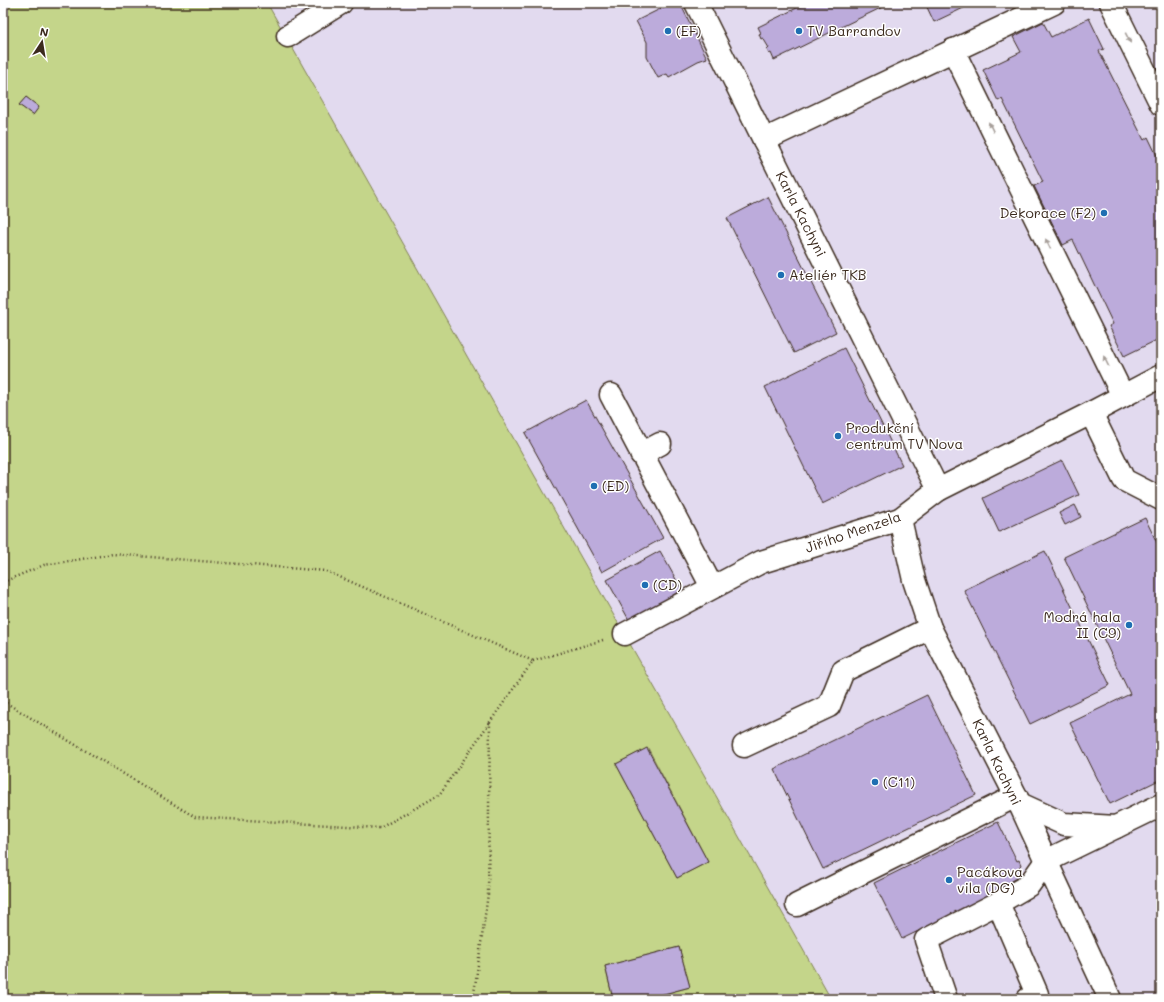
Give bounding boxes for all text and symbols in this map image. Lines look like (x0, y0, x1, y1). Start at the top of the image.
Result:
place label: (EF) (676, 21, 702, 40)
place label: TV Barrandov (807, 21, 901, 40)
north arrow (22, 22, 62, 62)
text: N (39, 24, 50, 40)
marker: (EF) (663, 26, 673, 36)
marker: TV Barrandov (794, 26, 804, 36)
one-way arrow (1125, 32, 1131, 44)
one-way arrow (988, 122, 994, 133)
street label: Karla Kachyni (772, 168, 831, 260)
place label: Dekorace (F2) (1000, 203, 1096, 222)
marker: Dekorace (F2) (1099, 208, 1109, 218)
one-way arrow (1045, 238, 1051, 250)
place label: Ateliér TKB (789, 265, 866, 284)
marker: Ateliér TKB (776, 270, 786, 280)
one-way arrow (1103, 355, 1109, 367)
place label: Produkční centrum TV Nova (846, 418, 963, 453)
marker: Produkční centrum TV Nova (833, 431, 843, 441)
place label: (ED) (602, 476, 629, 495)
marker: (ED) (589, 481, 599, 491)
street label: Jiřího Menzela (802, 506, 903, 557)
place label: (CD) (653, 575, 682, 594)
marker: (CD) (640, 580, 650, 590)
place label: Modrá hala II (C9) (1044, 607, 1121, 642)
marker: Modrá hala II (C9) (1124, 620, 1134, 630)
street label: Karla Kachyni (968, 716, 1027, 808)
place label: (C11) (883, 772, 915, 791)
marker: (C11) (870, 777, 880, 787)
place label: Pacákova vila (DG) (957, 862, 1023, 897)
marker: Pacákova vila (DG) (944, 875, 954, 885)

